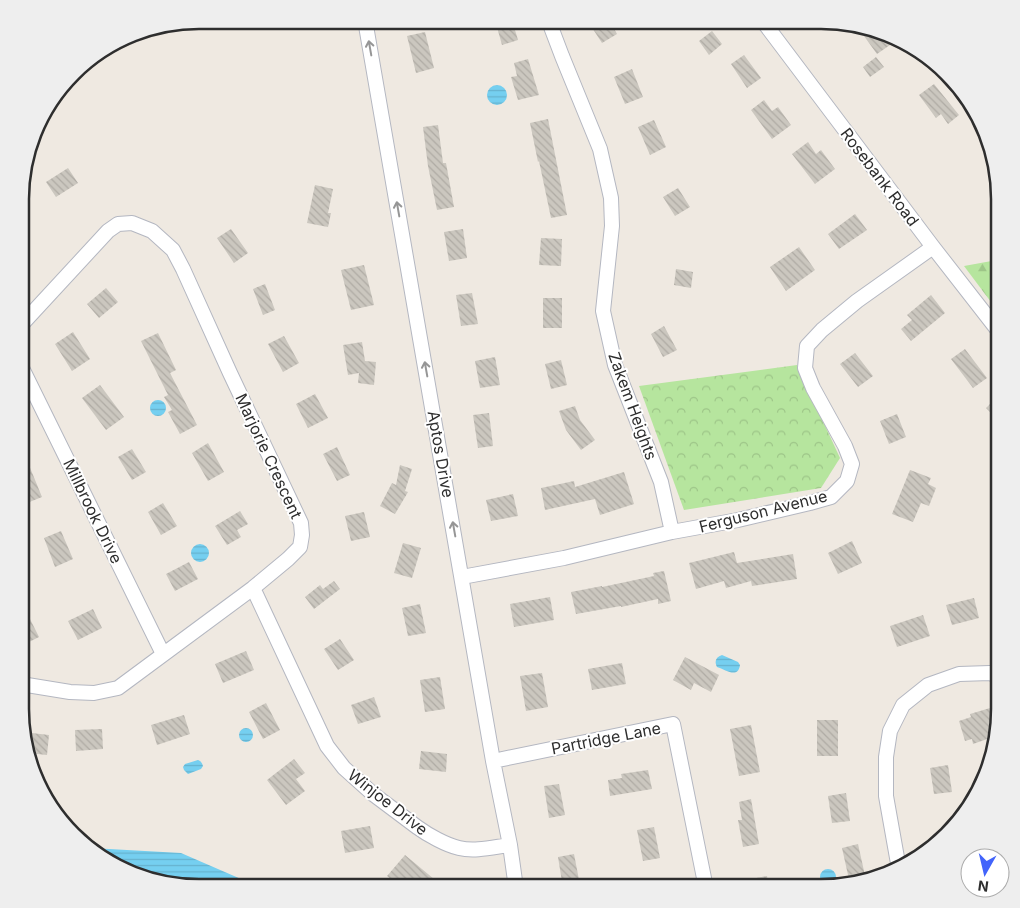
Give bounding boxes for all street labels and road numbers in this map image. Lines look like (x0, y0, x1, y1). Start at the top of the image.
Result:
street label: Rosebank Road (837, 124, 923, 230)
street label: Zakem Heights (604, 349, 662, 463)
street label: Marjorie Crescent (231, 390, 307, 522)
street label: Aptos Drive (423, 409, 459, 499)
street label: Millbrook Drive (59, 455, 127, 567)
street label: Ferguson Avenue (697, 485, 829, 537)
street label: Partridge Lane (550, 718, 662, 758)
street label: Winjoe Drive (344, 765, 432, 839)

